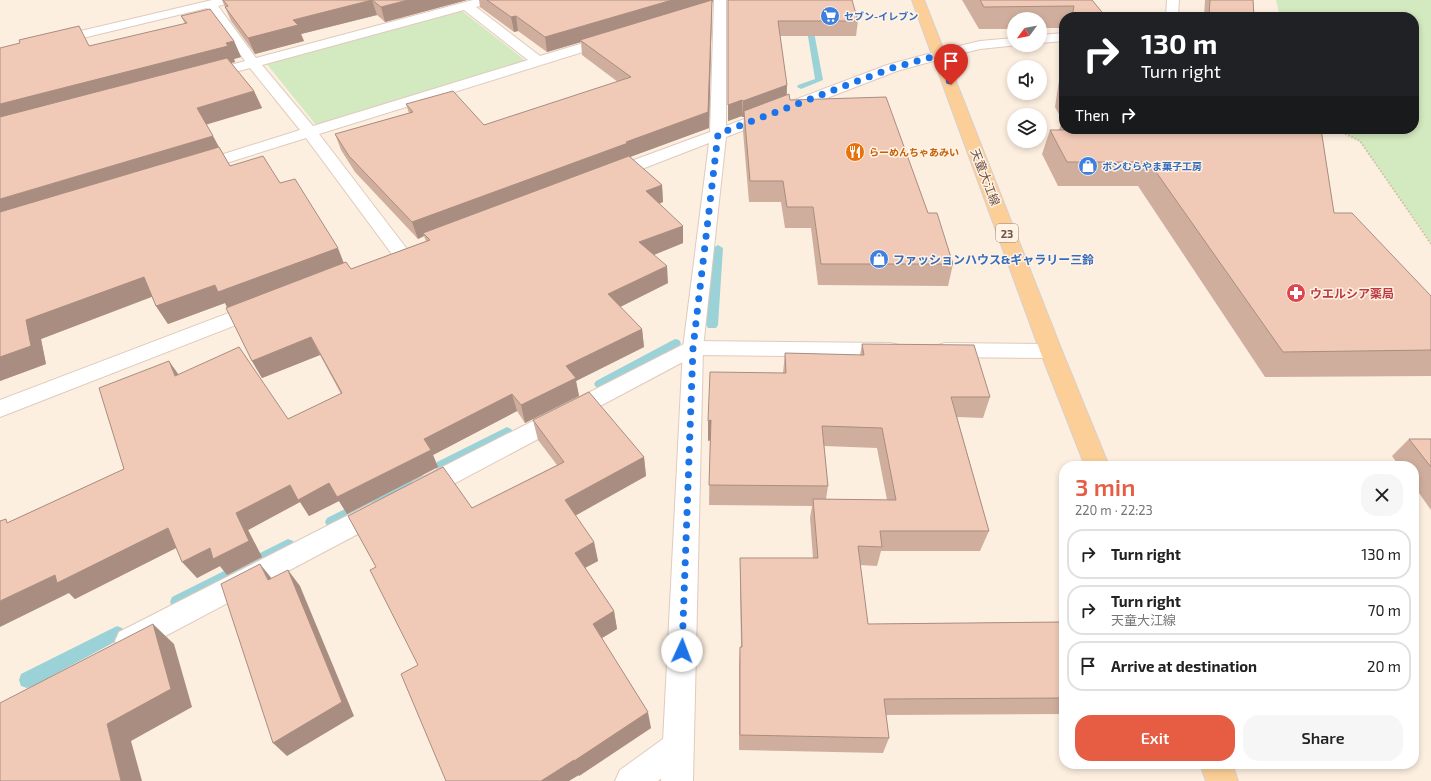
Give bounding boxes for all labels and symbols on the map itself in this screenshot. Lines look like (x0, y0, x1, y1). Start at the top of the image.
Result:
supermarket icon: セブン-イレブン (819, 5, 841, 27)
place label: セブン-イレブン (844, 10, 918, 22)
north arrow (1007, 12, 1047, 52)
pin (934, 44, 968, 85)
restaurant icon: らーめんちゃあみい (844, 141, 866, 163)
place label: らーめんちゃあみい (869, 146, 959, 158)
street label: 天童大江線 (969, 146, 1003, 208)
shop icon: ボンむらやま菓子工房 (1077, 155, 1099, 177)
place label: ボンむらやま菓子工房 (1102, 160, 1202, 172)
road number: 23 (996, 224, 1018, 242)
shop icon: ファッションハウス&ギャラリー三鈴 (868, 248, 890, 270)
place label: ファッションハウス&ギャラリー三鈴 (893, 252, 1094, 266)
pharmacy icon: ウエルシア薬局 (1285, 282, 1307, 304)
place label: ウエルシア薬局 (1310, 286, 1394, 300)
position arrow (661, 630, 703, 672)

